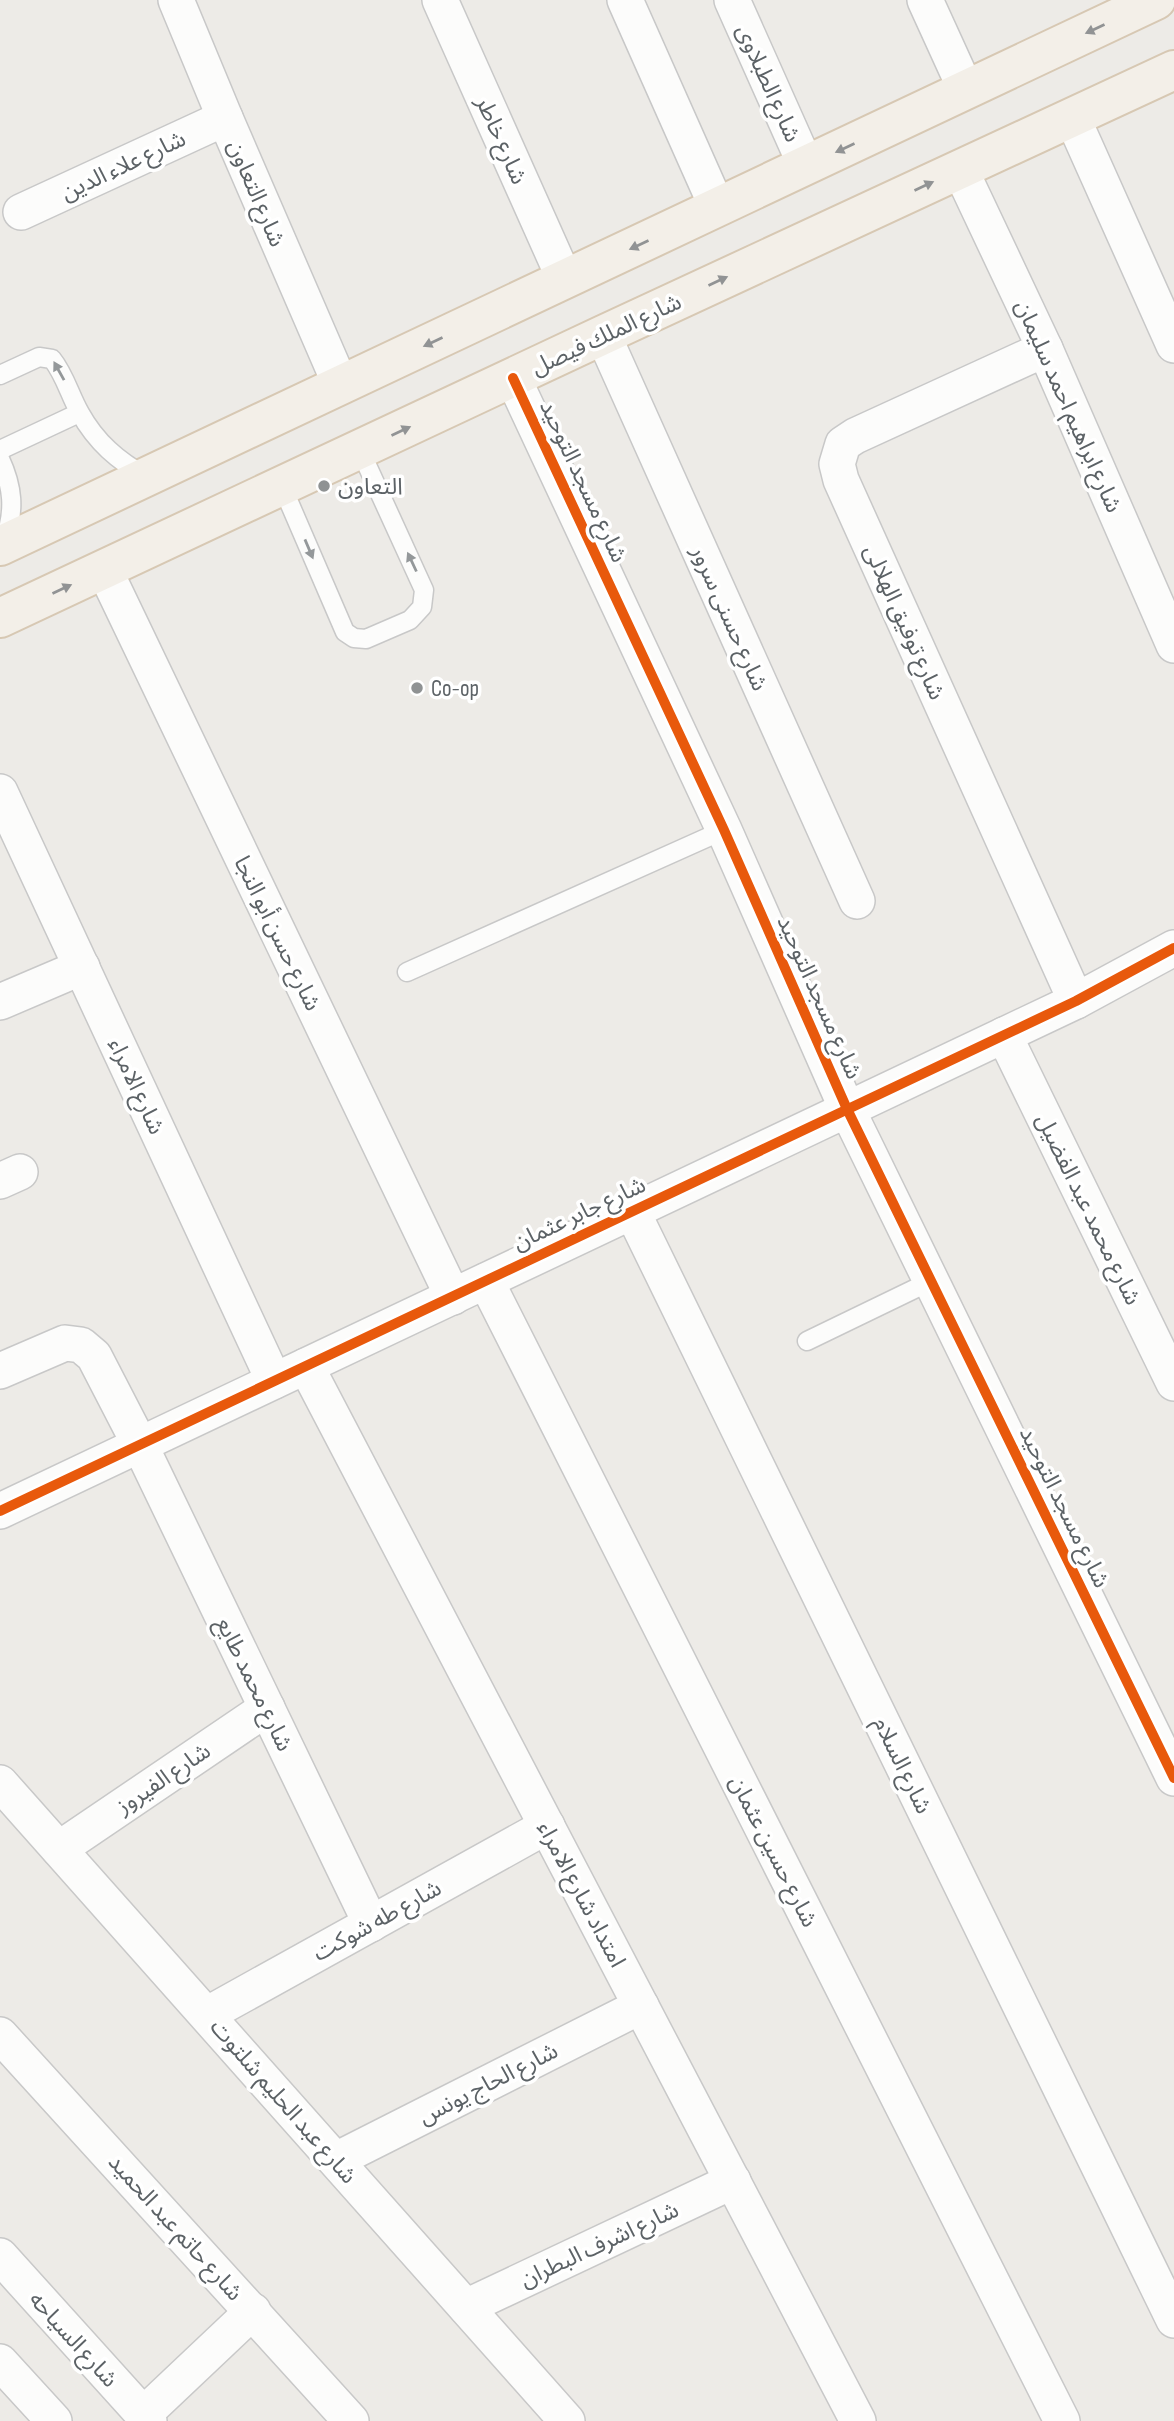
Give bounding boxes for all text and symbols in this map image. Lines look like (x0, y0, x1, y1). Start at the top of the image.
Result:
street label: شارع الطبلاوى (728, 20, 806, 147)
one-way arrow (1085, 24, 1105, 35)
street label: شارع خاطر (467, 91, 533, 190)
street label: شارع علاء الدين (57, 125, 191, 209)
street label: شارع التعاون (219, 136, 291, 252)
one-way arrow (835, 142, 855, 153)
one-way arrow (914, 180, 934, 192)
one-way arrow (629, 239, 649, 250)
one-way arrow (708, 275, 728, 287)
street label: شارع الملك فيصل (527, 288, 687, 384)
street label: شارع ابراهيم احمد سليمان (1007, 296, 1128, 518)
one-way arrow (423, 336, 443, 348)
one-way arrow (53, 361, 65, 380)
street label: شارع مسجد التوحيد (531, 396, 633, 568)
one-way arrow (391, 425, 411, 437)
place label: التعاون (338, 473, 403, 501)
marker: التعاون (316, 478, 332, 494)
one-way arrow (303, 539, 315, 559)
street label: شارع توفيق الهلالى (855, 540, 951, 705)
street label: شارع حسنى سرور (682, 541, 774, 696)
one-way arrow (406, 552, 418, 572)
one-way arrow (52, 583, 72, 594)
place label: Co-op (431, 675, 479, 703)
marker: Co-op (409, 680, 425, 696)
street label: شارع حسن أبو النجا (226, 851, 327, 1016)
street label: شارع مسجد التوحيد (769, 911, 868, 1084)
street label: شارع الامراء (100, 1034, 171, 1140)
street label: شارع محمد عبد الفضيل (1028, 1109, 1147, 1311)
street label: شارع جابر عثمان (508, 1171, 651, 1259)
street label: شارع مسجد التوحيد (1011, 1422, 1115, 1594)
street label: شارع محمد طايع (208, 1613, 299, 1757)
street label: شارع السلام (864, 1712, 938, 1820)
street label: شارع الفيروز (110, 1737, 217, 1823)
street label: شارع حسين عثمان (721, 1771, 823, 1933)
street label: امتداد شارع الامراء (529, 1817, 631, 1973)
street label: شارع طه شوكت (308, 1874, 448, 1969)
street label: شارع عبد الحليم شلتوت (203, 2014, 362, 2191)
street label: شارع الحاج يونس (414, 2037, 564, 2133)
street label: شارع حاتم عبد الحميد (101, 2149, 248, 2308)
street label: شارع اشرف البطران (516, 2196, 684, 2296)
street label: شارع السياحه (21, 2286, 124, 2395)

